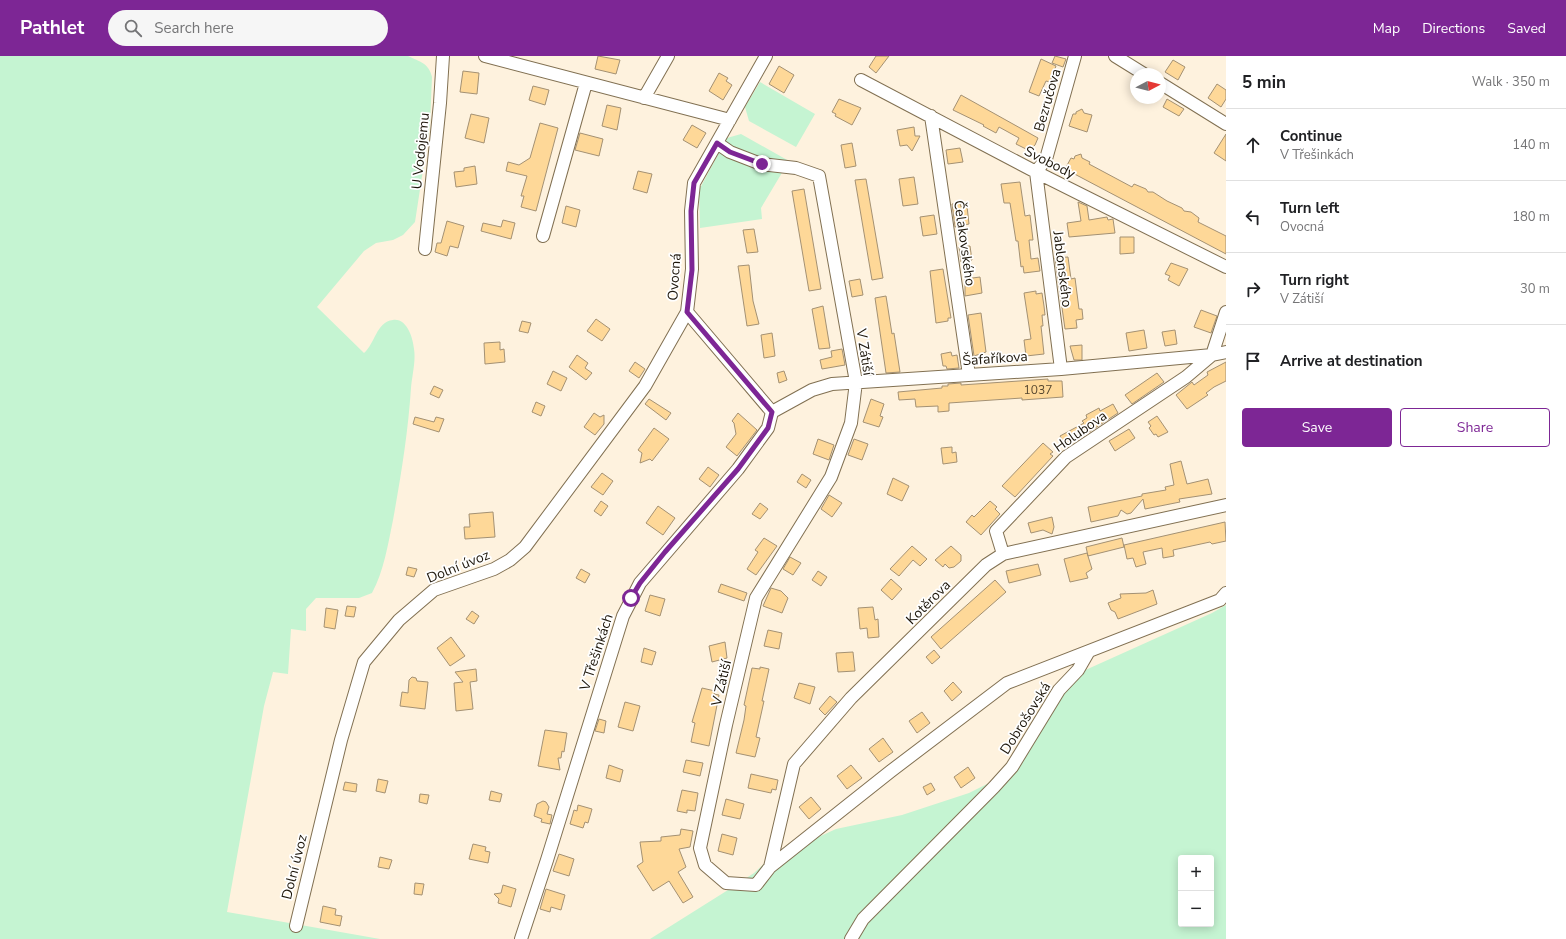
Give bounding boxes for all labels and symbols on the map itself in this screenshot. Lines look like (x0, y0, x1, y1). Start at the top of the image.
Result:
street label: Bezručova (1029, 66, 1066, 134)
north arrow (1130, 68, 1166, 104)
street label: U Vodojemu (407, 112, 434, 190)
street label: Svobody (1021, 142, 1079, 184)
route end (753, 155, 771, 173)
street label: Čelakovského (949, 199, 980, 287)
street label: Jablonského (1048, 229, 1077, 308)
street label: Ovocná (663, 253, 686, 301)
street label: V Zátiší (851, 326, 878, 377)
street label: Šafaříkova (962, 347, 1028, 370)
house number: 1037 (1024, 382, 1052, 398)
street label: Holubova (1050, 406, 1111, 457)
street label: Dolní úvoz (424, 545, 493, 588)
street label: Kotěrova (902, 576, 955, 629)
route start (622, 589, 640, 607)
street label: V Třešinkách (575, 611, 618, 694)
street label: V Zátiší (707, 657, 736, 709)
street label: Dobrošovská (996, 679, 1055, 758)
street label: Dolní úvoz (277, 832, 312, 902)

